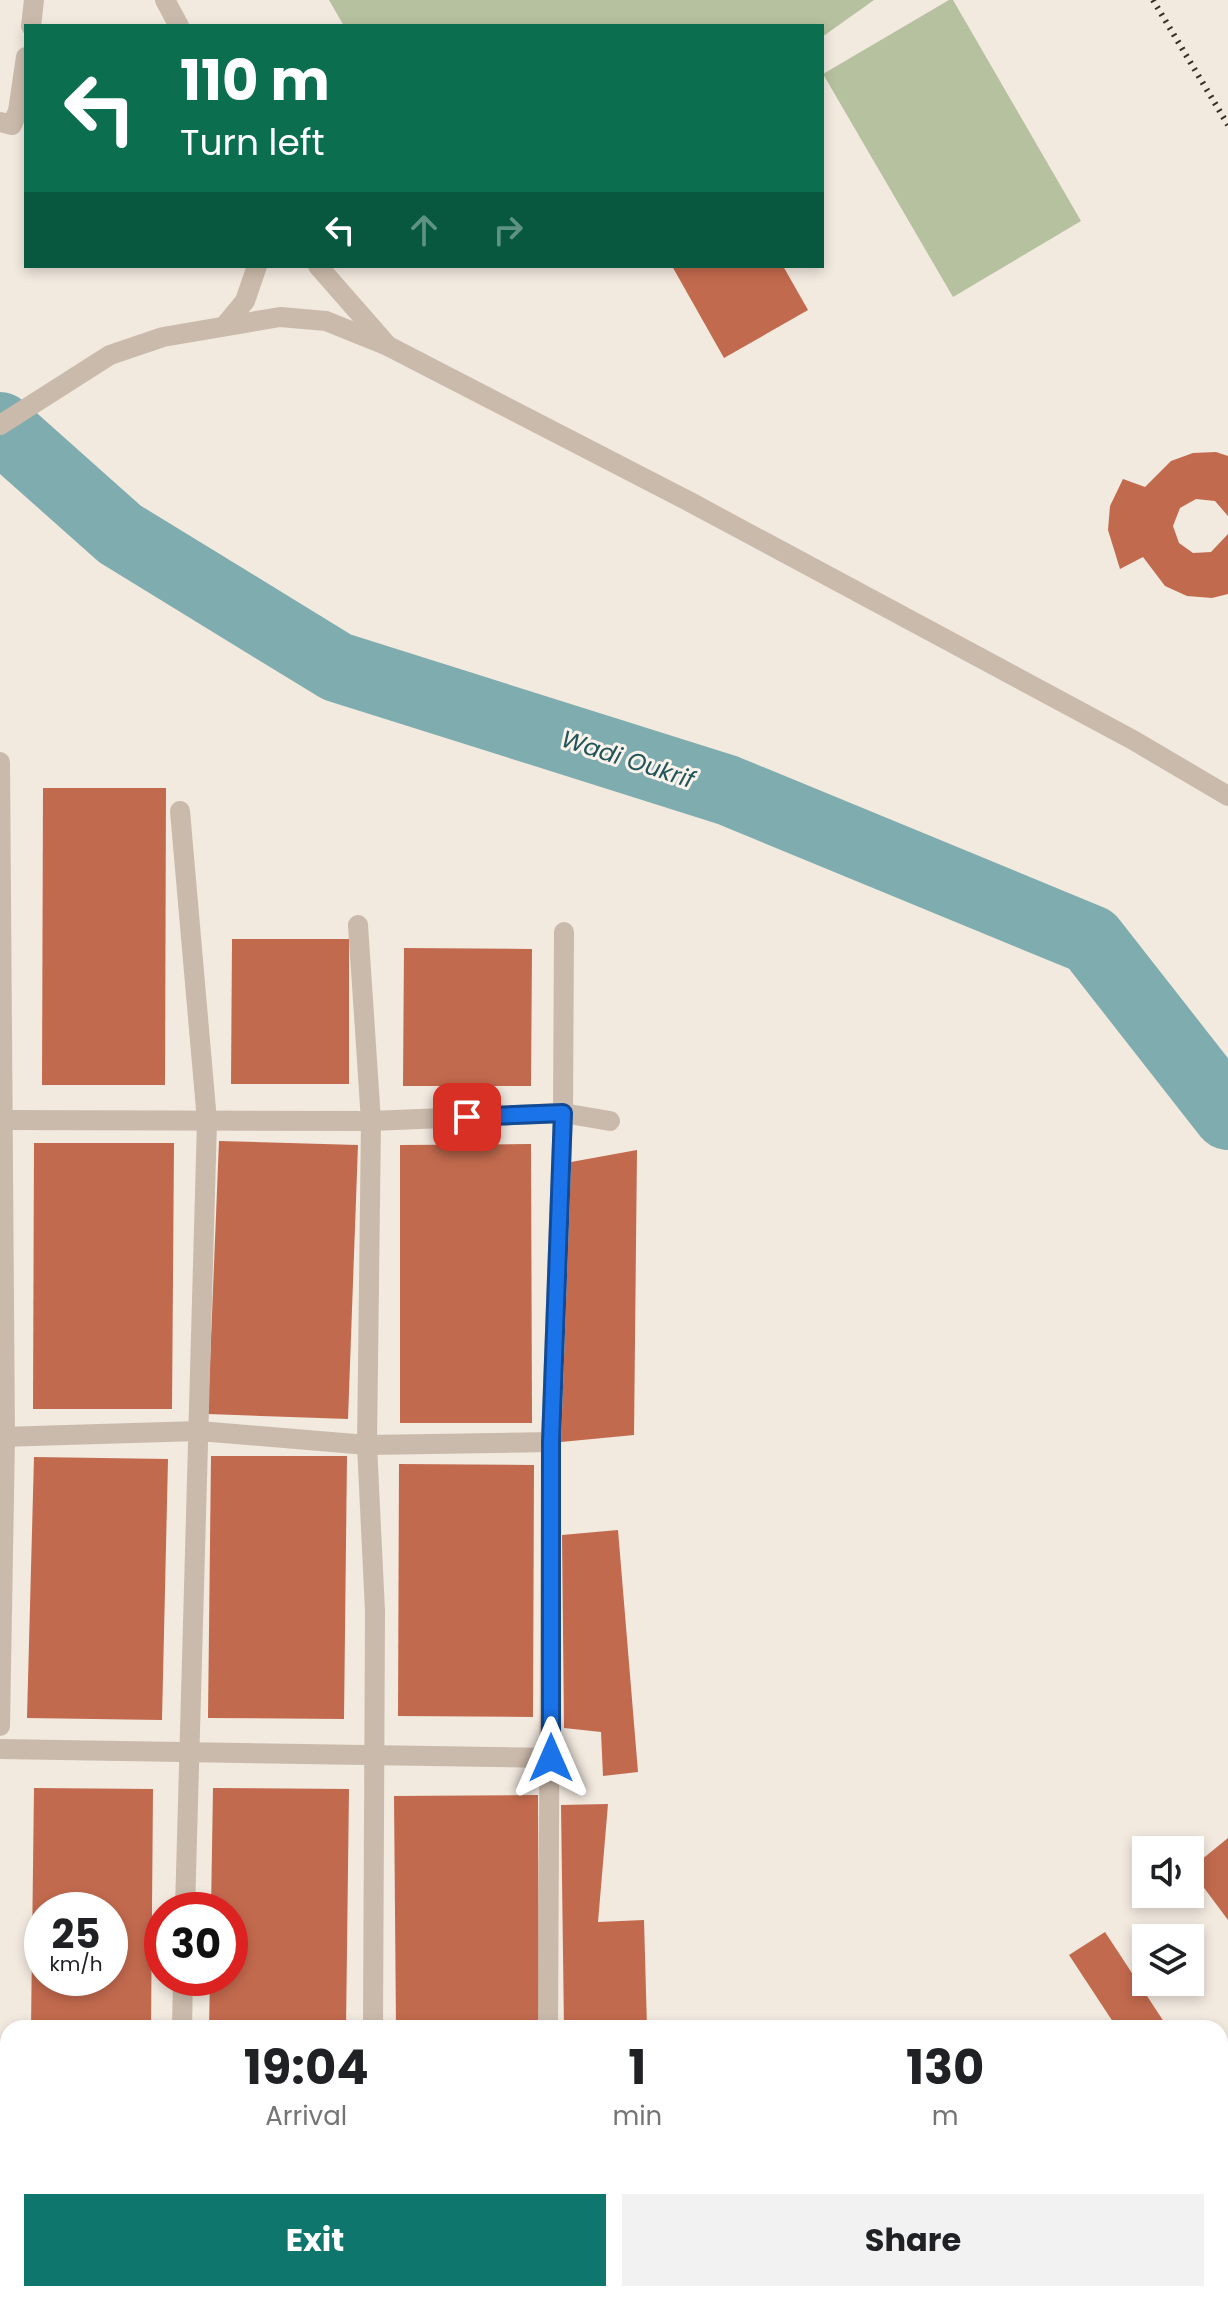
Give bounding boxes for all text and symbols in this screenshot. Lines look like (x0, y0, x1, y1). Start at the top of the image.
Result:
text: 110 m (180, 41, 330, 120)
icon: left (48, 56, 152, 160)
text: Turn left (180, 117, 325, 168)
icon: left (318, 208, 362, 252)
icon: ahead (402, 208, 446, 252)
icon: right (486, 208, 530, 252)
water label: Wadi Oukrif (557, 722, 701, 797)
pin (433, 1083, 501, 1151)
icon: arrive (445, 1095, 489, 1139)
position arrow (509, 1716, 593, 1800)
map controls (1132, 1836, 1204, 1996)
button: sound (1132, 1836, 1204, 1908)
speed limit sign: 30 (144, 1892, 248, 1996)
text: 25 (52, 1906, 100, 1962)
button: layers (1132, 1924, 1204, 1996)
text: km/h (49, 1950, 103, 1978)
text: 19:04 (244, 2034, 369, 2101)
text: 1 (628, 2034, 646, 2101)
text: 130 (906, 2034, 984, 2101)
text: Arrival (265, 2098, 347, 2134)
text: min (612, 2098, 662, 2134)
text: m (932, 2098, 958, 2134)
button: Exit (24, 2194, 606, 2286)
button: Share (622, 2194, 1204, 2286)

